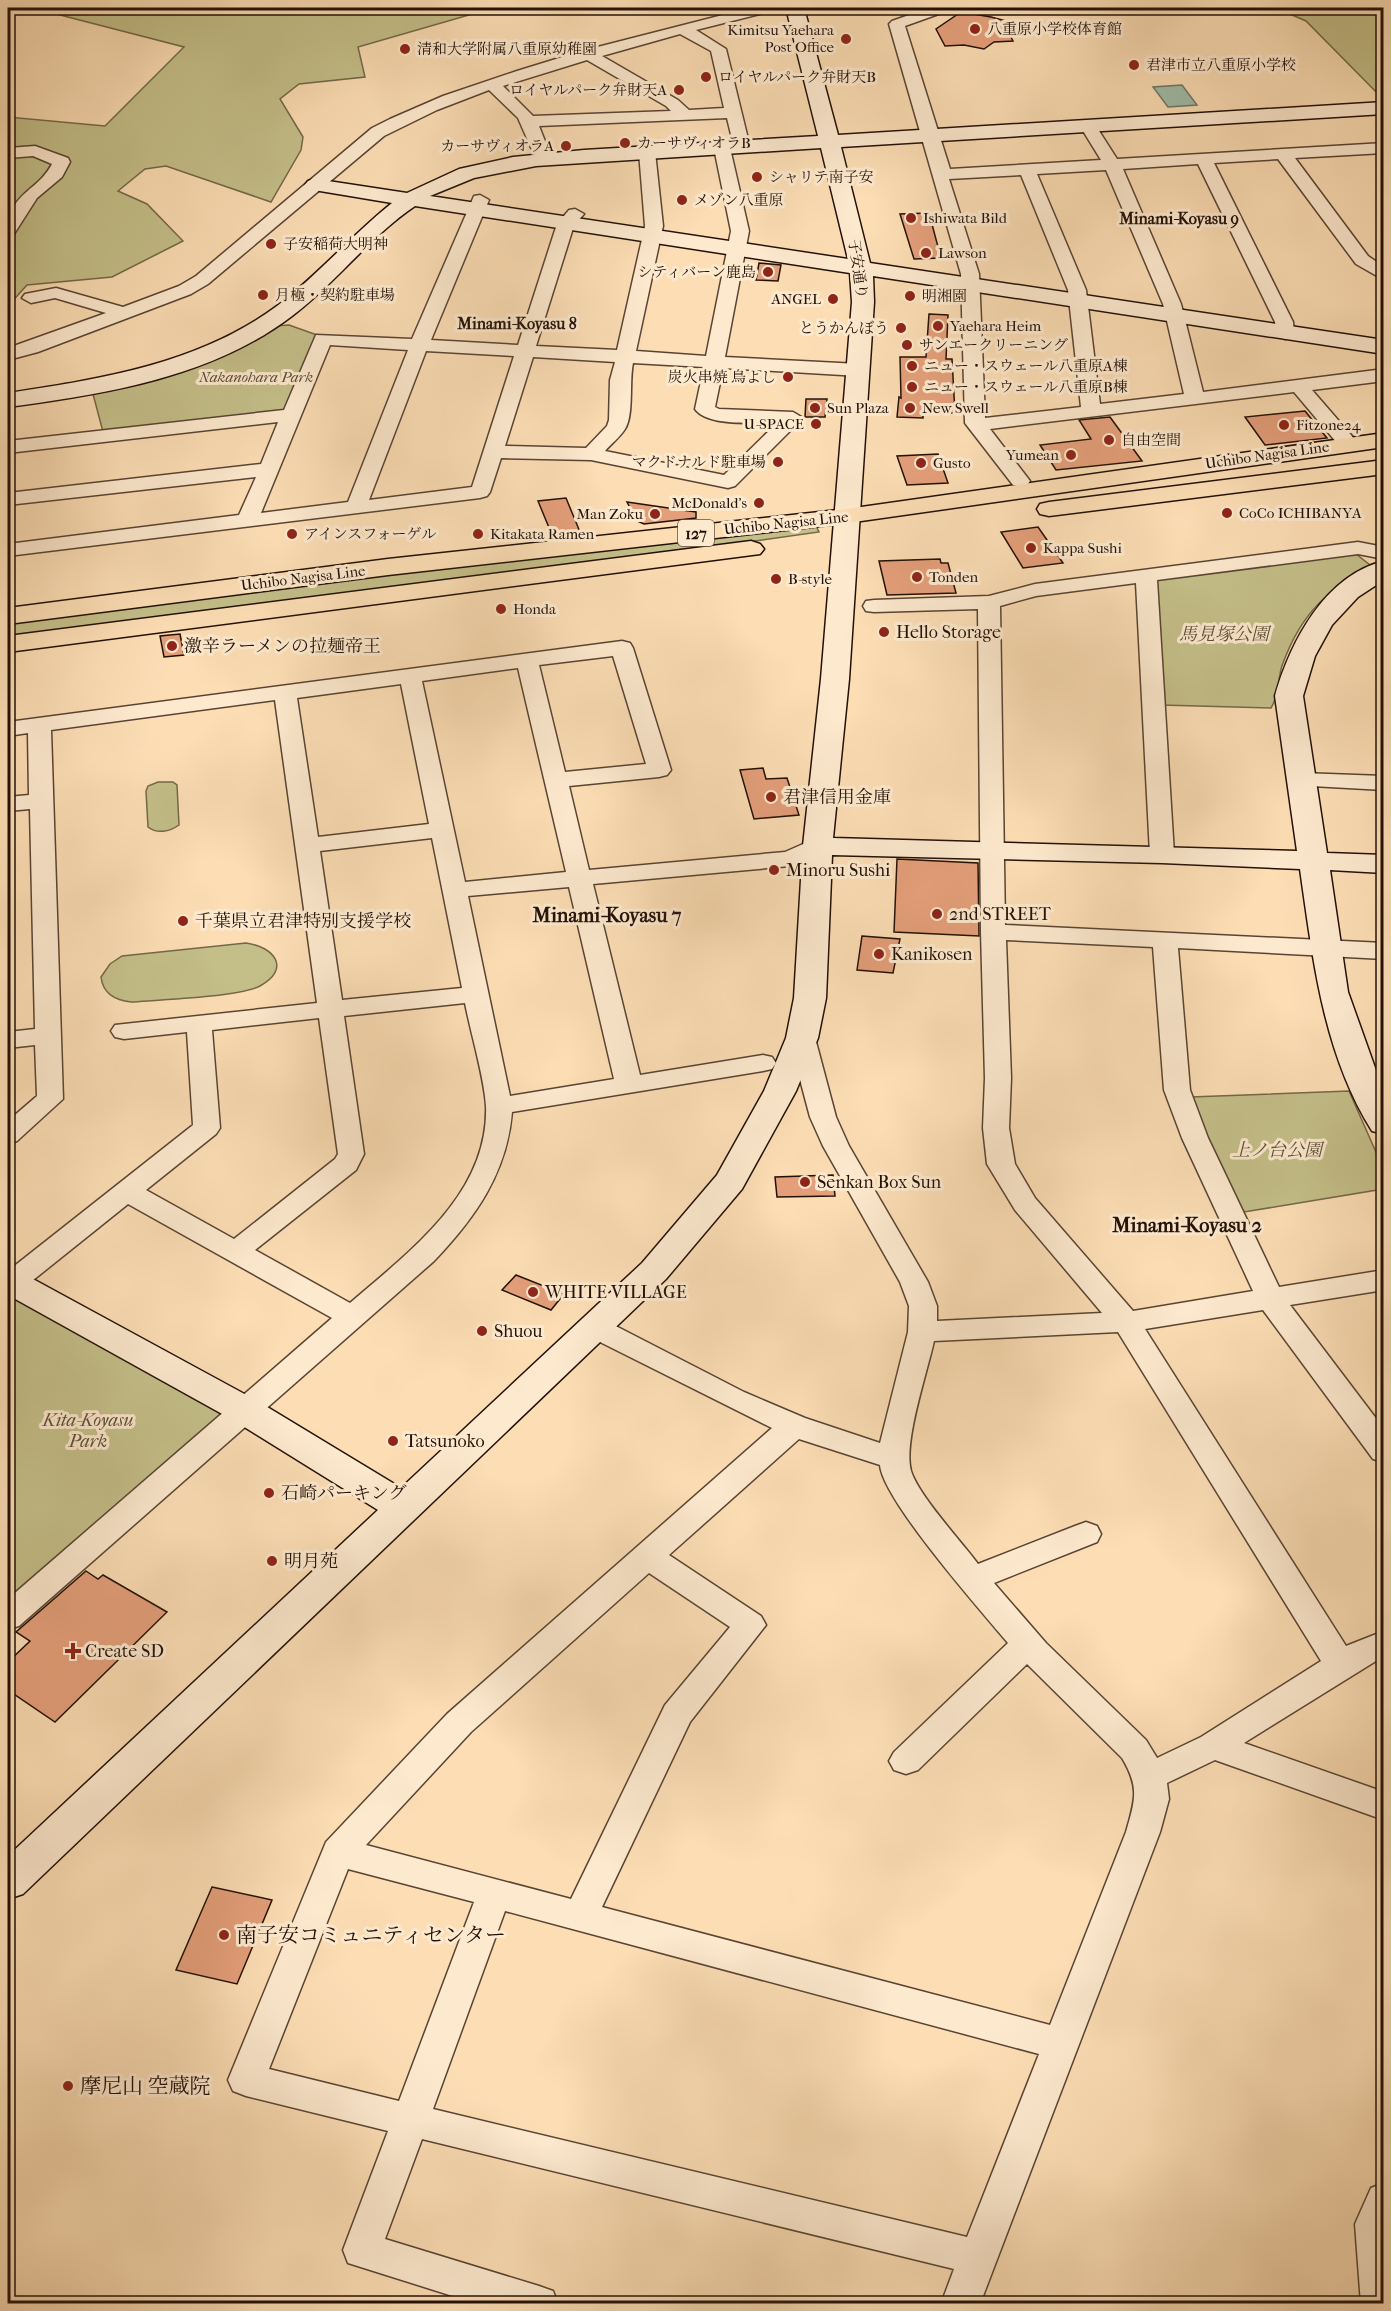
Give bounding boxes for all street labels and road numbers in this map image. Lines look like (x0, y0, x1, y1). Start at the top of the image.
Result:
street label: 子安通り (845, 238, 871, 300)
street label: Uchibo Nagisa Line (1204, 437, 1331, 473)
street label: Uchibo Nagisa Line (723, 507, 850, 539)
road number: 127 (678, 520, 714, 546)
street label: Uchibo Nagisa Line (240, 561, 367, 595)

